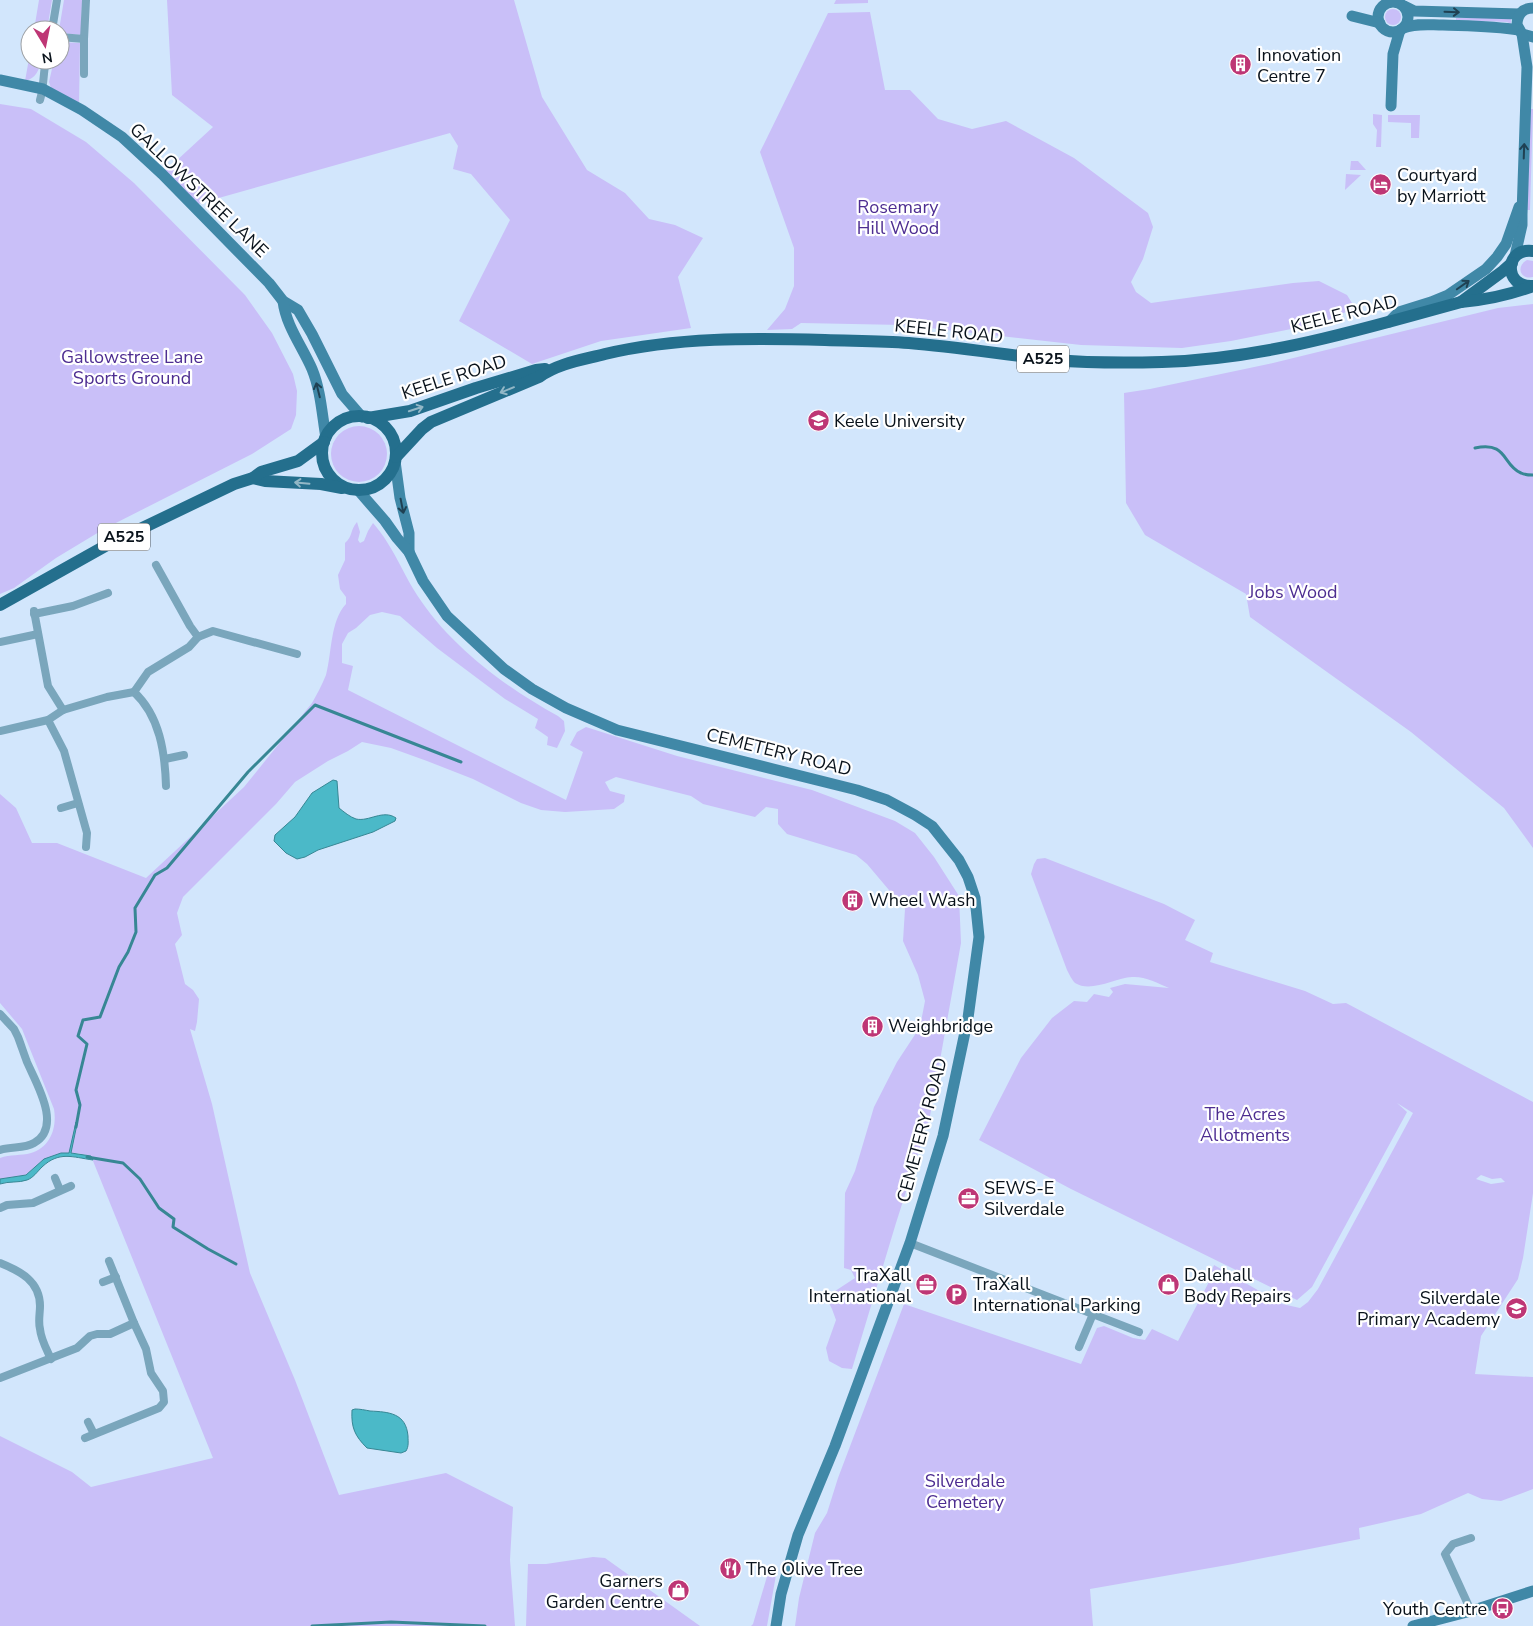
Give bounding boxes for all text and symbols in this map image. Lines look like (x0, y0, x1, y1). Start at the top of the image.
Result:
one-way arrow (1444, 7, 1460, 17)
north arrow (20, 20, 70, 70)
place label: Innovation Centre 7 (1257, 43, 1341, 88)
text: N (40, 47, 54, 68)
building icon: Innovation Centre 7 (1229, 53, 1253, 77)
street label: GALLOWSTREE LANE (125, 118, 273, 262)
one-way arrow (1519, 143, 1528, 159)
place label: Courtyard by Marriott (1397, 163, 1486, 208)
hotel icon: Courtyard by Marriott (1369, 173, 1393, 197)
park label: Rosemary Hill Wood (857, 195, 939, 240)
one-way arrow (1456, 280, 1470, 290)
street label: KEELE ROAD (1288, 289, 1400, 339)
street label: KEELE ROAD (893, 313, 1005, 349)
park label: Gallowstree Lane Sports Ground (61, 345, 203, 390)
road number: A525 (1017, 346, 1069, 372)
street label: KEELE ROAD (398, 349, 510, 405)
one-way arrow (313, 382, 322, 398)
one-way arrow (499, 387, 514, 396)
one-way arrow (408, 403, 424, 413)
school or university icon: Keele University (806, 409, 830, 433)
place label: Keele University (834, 409, 965, 433)
one-way arrow (294, 478, 310, 488)
one-way arrow (398, 498, 407, 514)
road number: A525 (98, 524, 150, 550)
park label: Jobs Wood (1248, 580, 1337, 604)
street label: CEMETERY ROAD (704, 722, 854, 782)
building icon: Wheel Wash (841, 888, 865, 912)
place label: Wheel Wash (869, 888, 975, 912)
building icon: Weighbridge (860, 1014, 884, 1038)
place label: Weighbridge (888, 1014, 993, 1038)
street label: CEMETERY ROAD (891, 1055, 953, 1205)
park label: The Acres Allotments (1200, 1102, 1290, 1147)
place label: SEWS-E Silverdale (984, 1176, 1064, 1221)
office icon: SEWS-E Silverdale (956, 1186, 980, 1210)
place label: TraXall International (809, 1263, 912, 1308)
place label: Dalehall Body Repairs (1184, 1263, 1291, 1308)
place label: TraXall International Parking (973, 1272, 1141, 1317)
office icon: TraXall International (915, 1273, 939, 1297)
shop icon: Dalehall Body Repairs (1156, 1273, 1180, 1297)
parking icon: TraXall International Parking (945, 1282, 969, 1306)
place label: Silverdale Primary Academy (1357, 1286, 1501, 1331)
school or university icon: Silverdale Primary Academy (1504, 1296, 1528, 1320)
park label: Silverdale Cemetery (925, 1469, 1005, 1514)
restaurant icon: The Olive Tree (718, 1557, 742, 1581)
place label: The Olive Tree (746, 1557, 863, 1581)
place label: Garners Garden Centre (546, 1569, 663, 1614)
shop icon: Garners Garden Centre (667, 1579, 691, 1603)
place label: Youth Centre (1382, 1597, 1487, 1621)
bus stop icon: Youth Centre (1491, 1597, 1515, 1621)

